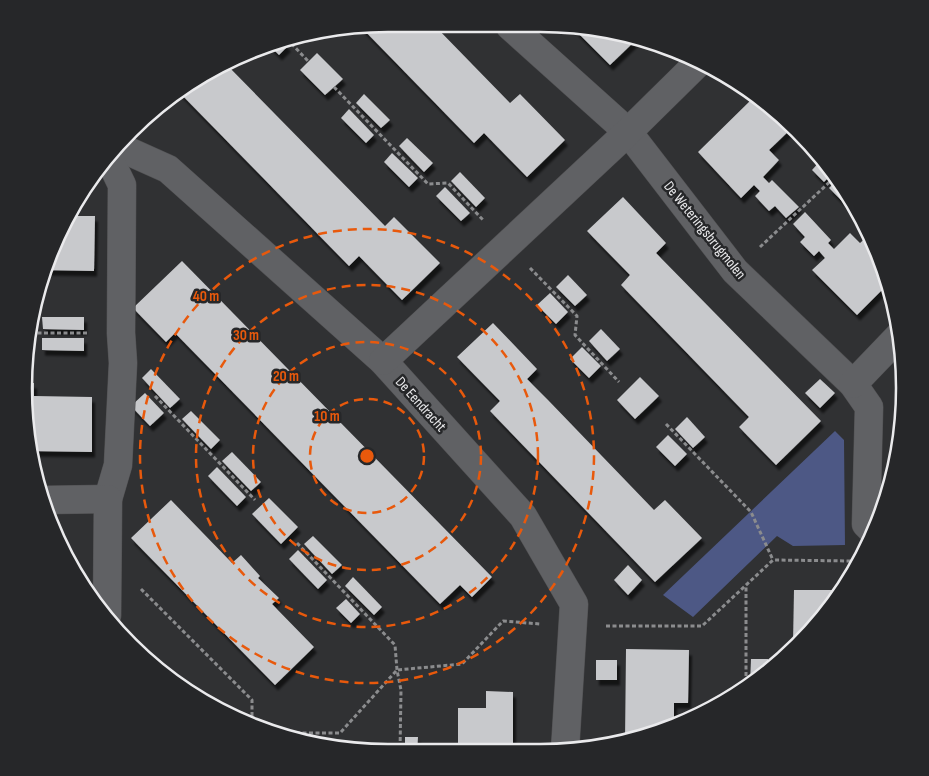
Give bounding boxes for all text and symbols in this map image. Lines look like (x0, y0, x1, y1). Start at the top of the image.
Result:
street label: De Weteringsbrugmolen (659, 177, 750, 283)
text: 40 m (193, 287, 219, 306)
text: 30 m (233, 326, 259, 345)
text: 20 m (273, 367, 299, 386)
street label: De Eendracht (391, 373, 451, 436)
text: 10 m (314, 407, 340, 426)
centre of rings (358, 447, 376, 465)

